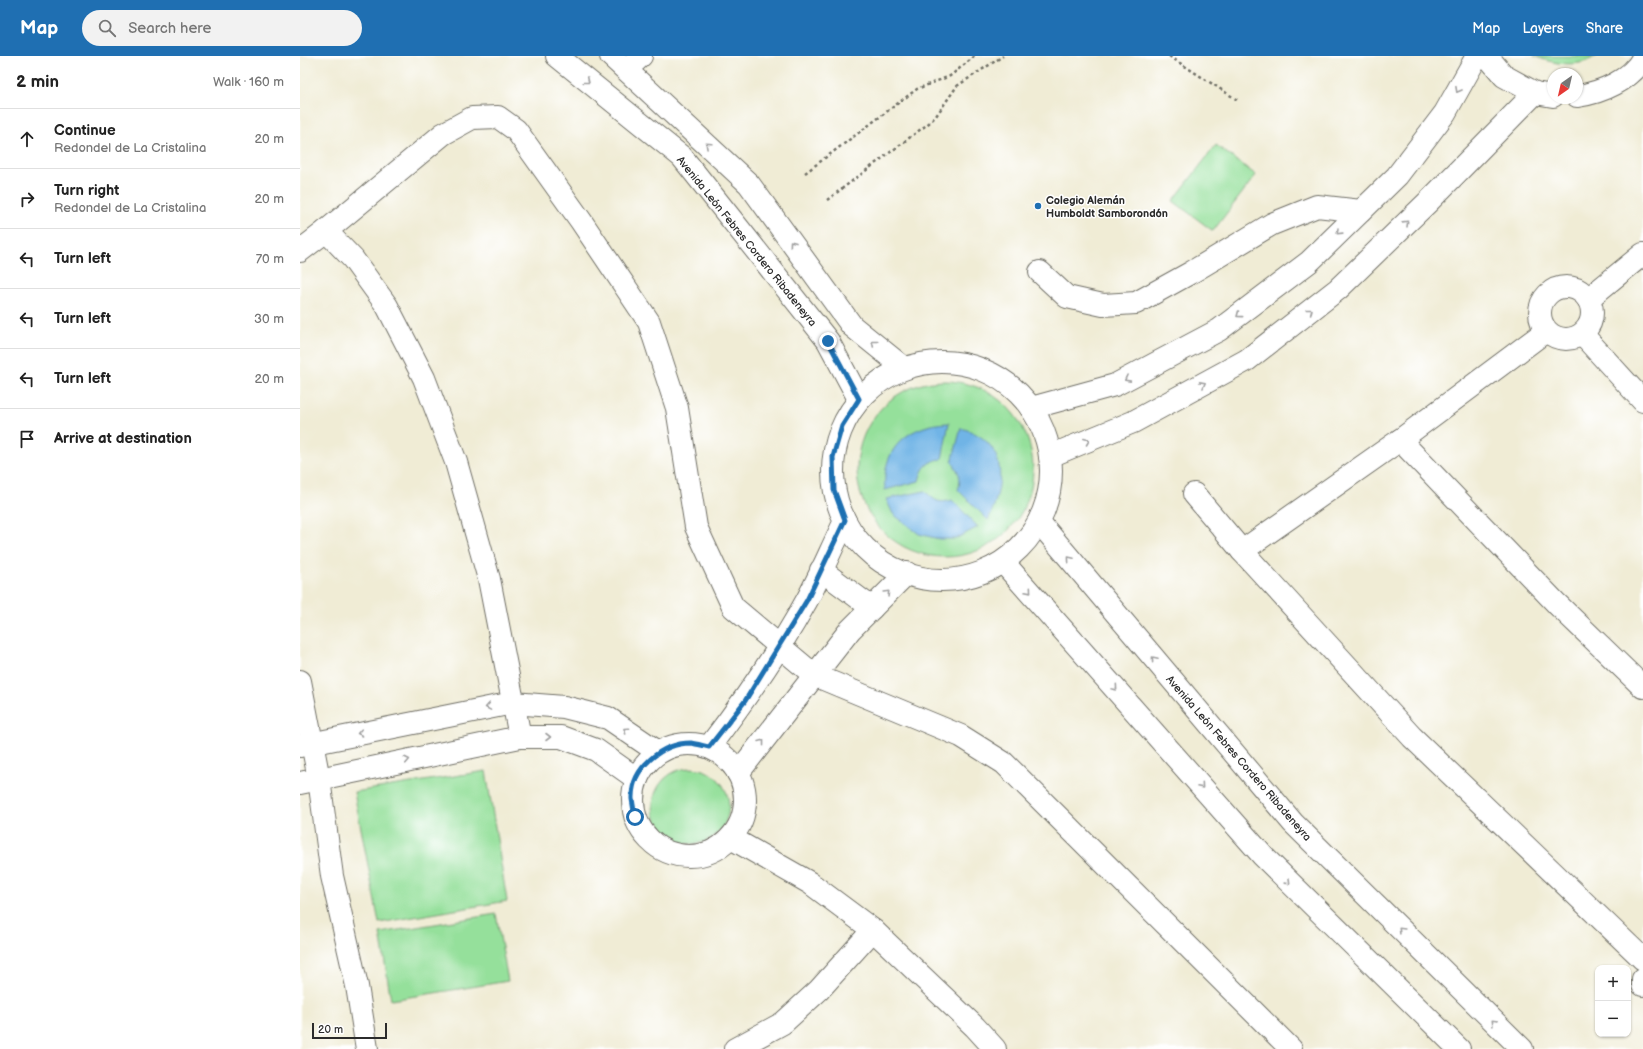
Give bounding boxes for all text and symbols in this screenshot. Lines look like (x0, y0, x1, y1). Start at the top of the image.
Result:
search box (82, 10, 362, 46)
text: Map (20, 17, 58, 40)
icon: search (96, 17, 118, 39)
text: Search here (128, 19, 211, 38)
text: Map (1472, 20, 1500, 37)
text: Layers (1522, 20, 1564, 37)
text: Share (1586, 20, 1623, 37)
north arrow (1547, 68, 1583, 104)
text: 2 min (16, 72, 59, 92)
text: Walk · 160 m (213, 74, 284, 90)
one-way arrow (583, 76, 590, 83)
one-way arrow (1455, 86, 1462, 93)
text: Continue (54, 121, 116, 140)
icon: ahead (16, 128, 38, 150)
text: 20 m (254, 131, 284, 147)
text: Redondel de La Cristalina (54, 140, 206, 156)
one-way arrow (705, 143, 712, 150)
street label: Avenida León Febres Cordero Ribadeneyra (674, 154, 819, 329)
text: Turn right (54, 181, 119, 200)
icon: right (16, 188, 38, 210)
text: 20 m (254, 191, 284, 207)
place label: Colegio Alemán Humboldt Samborondón (1046, 194, 1168, 220)
text: Redondel de La Cristalina (54, 200, 206, 216)
marker: Colegio Alemán Humboldt Samborondón (1033, 201, 1043, 211)
one-way arrow (1401, 220, 1409, 228)
one-way arrow (1336, 227, 1344, 235)
one-way arrow (789, 240, 797, 247)
icon: left (16, 248, 38, 270)
text: Turn left (54, 249, 111, 268)
text: 70 m (256, 251, 284, 267)
icon: left (16, 308, 38, 330)
one-way arrow (1306, 308, 1313, 315)
text: Turn left (54, 309, 111, 328)
one-way arrow (1237, 310, 1244, 317)
text: 30 m (254, 311, 284, 327)
route end (819, 332, 837, 350)
one-way arrow (871, 341, 878, 348)
icon: left (16, 368, 38, 390)
text: Turn left (54, 369, 111, 388)
text: 20 m (254, 371, 284, 387)
one-way arrow (1123, 375, 1131, 382)
one-way arrow (1199, 381, 1206, 389)
icon: arrive (16, 428, 38, 450)
text: Arrive at destination (54, 429, 192, 448)
one-way arrow (1082, 438, 1090, 446)
one-way arrow (1067, 557, 1074, 564)
one-way arrow (1024, 586, 1031, 594)
one-way arrow (882, 590, 890, 598)
one-way arrow (1151, 656, 1158, 663)
street label: Avenida León Febres Cordero Ribadeneyra (1163, 673, 1314, 844)
one-way arrow (1110, 684, 1117, 691)
one-way arrow (485, 702, 491, 711)
one-way arrow (357, 728, 363, 736)
one-way arrow (623, 728, 630, 735)
one-way arrow (545, 733, 551, 741)
one-way arrow (757, 739, 764, 746)
one-way arrow (403, 756, 410, 764)
one-way arrow (1196, 781, 1203, 789)
route start (626, 808, 644, 826)
one-way arrow (1283, 877, 1291, 885)
one-way arrow (1398, 927, 1406, 935)
map controls (1595, 965, 1631, 1037)
button: + (1595, 965, 1631, 1001)
button: − (1595, 1001, 1631, 1037)
one-way arrow (1491, 1019, 1499, 1027)
scale bar (312, 1021, 387, 1040)
text: 20 m (318, 1023, 343, 1036)

